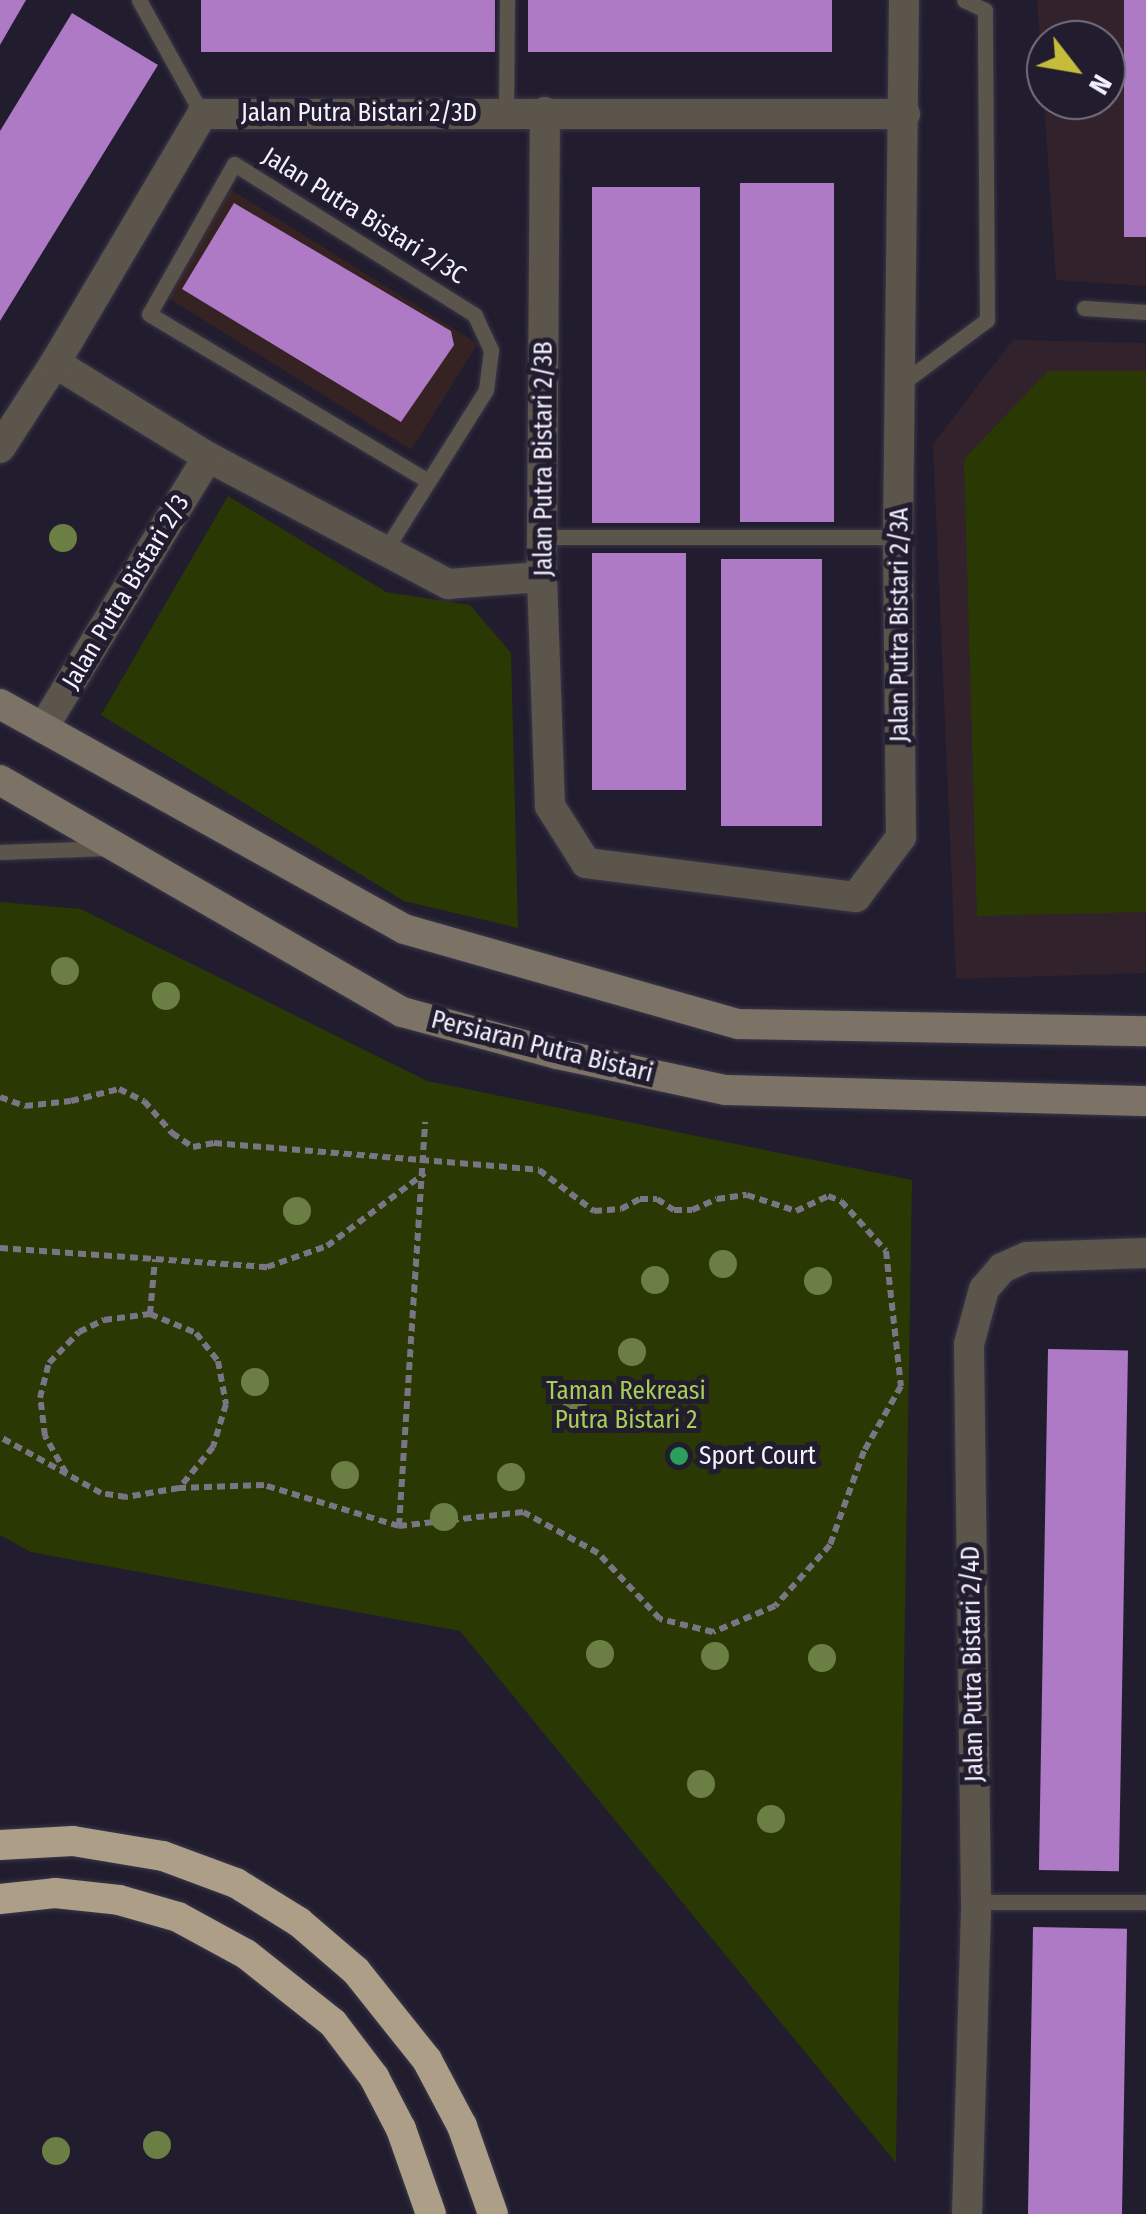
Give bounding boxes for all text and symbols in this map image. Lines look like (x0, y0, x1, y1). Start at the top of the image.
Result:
north arrow (1026, 20, 1126, 120)
text: N (1082, 69, 1119, 100)
street label: Jalan Putra Bistari 2/3D (241, 98, 477, 128)
street label: Jalan Putra Bistari 2/3C (257, 141, 471, 291)
street label: Jalan Putra Bistari 2/3B (529, 341, 559, 577)
street label: Jalan Putra Bistari 2/3 (56, 489, 196, 695)
street label: Jalan Putra Bistari 2/3A (885, 508, 915, 742)
street label: Persiaran Putra Bistari (428, 1005, 656, 1089)
park label: Taman Rekreasi Putra Bistari 2 (546, 1377, 706, 1436)
place label: Sport Court (699, 1441, 816, 1471)
marker: Sport Court (668, 1445, 690, 1467)
street label: Jalan Putra Bistari 2/4D (956, 1546, 990, 1782)

